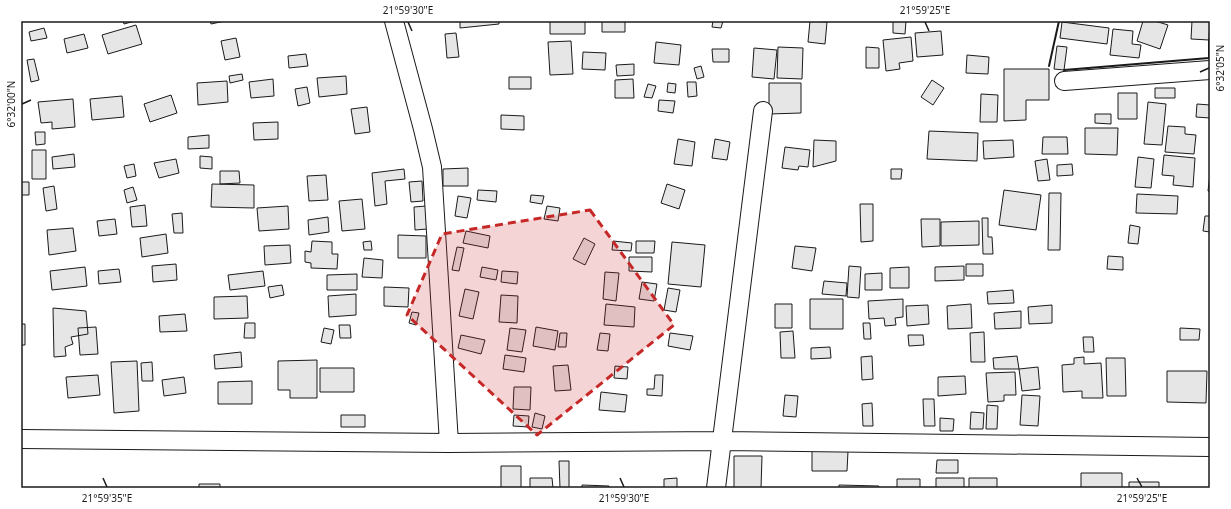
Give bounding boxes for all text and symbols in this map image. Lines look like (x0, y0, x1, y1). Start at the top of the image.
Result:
text: 21°59'30"E (383, 3, 433, 17)
text: 21°59'25"E (900, 3, 950, 17)
text: 6°32'05"N (1213, 45, 1227, 91)
text: 6°32'00"N (4, 81, 18, 127)
text: 21°59'35"E (82, 491, 132, 505)
text: 21°59'30"E (599, 491, 649, 505)
text: 21°59'25"E (1117, 491, 1167, 505)

